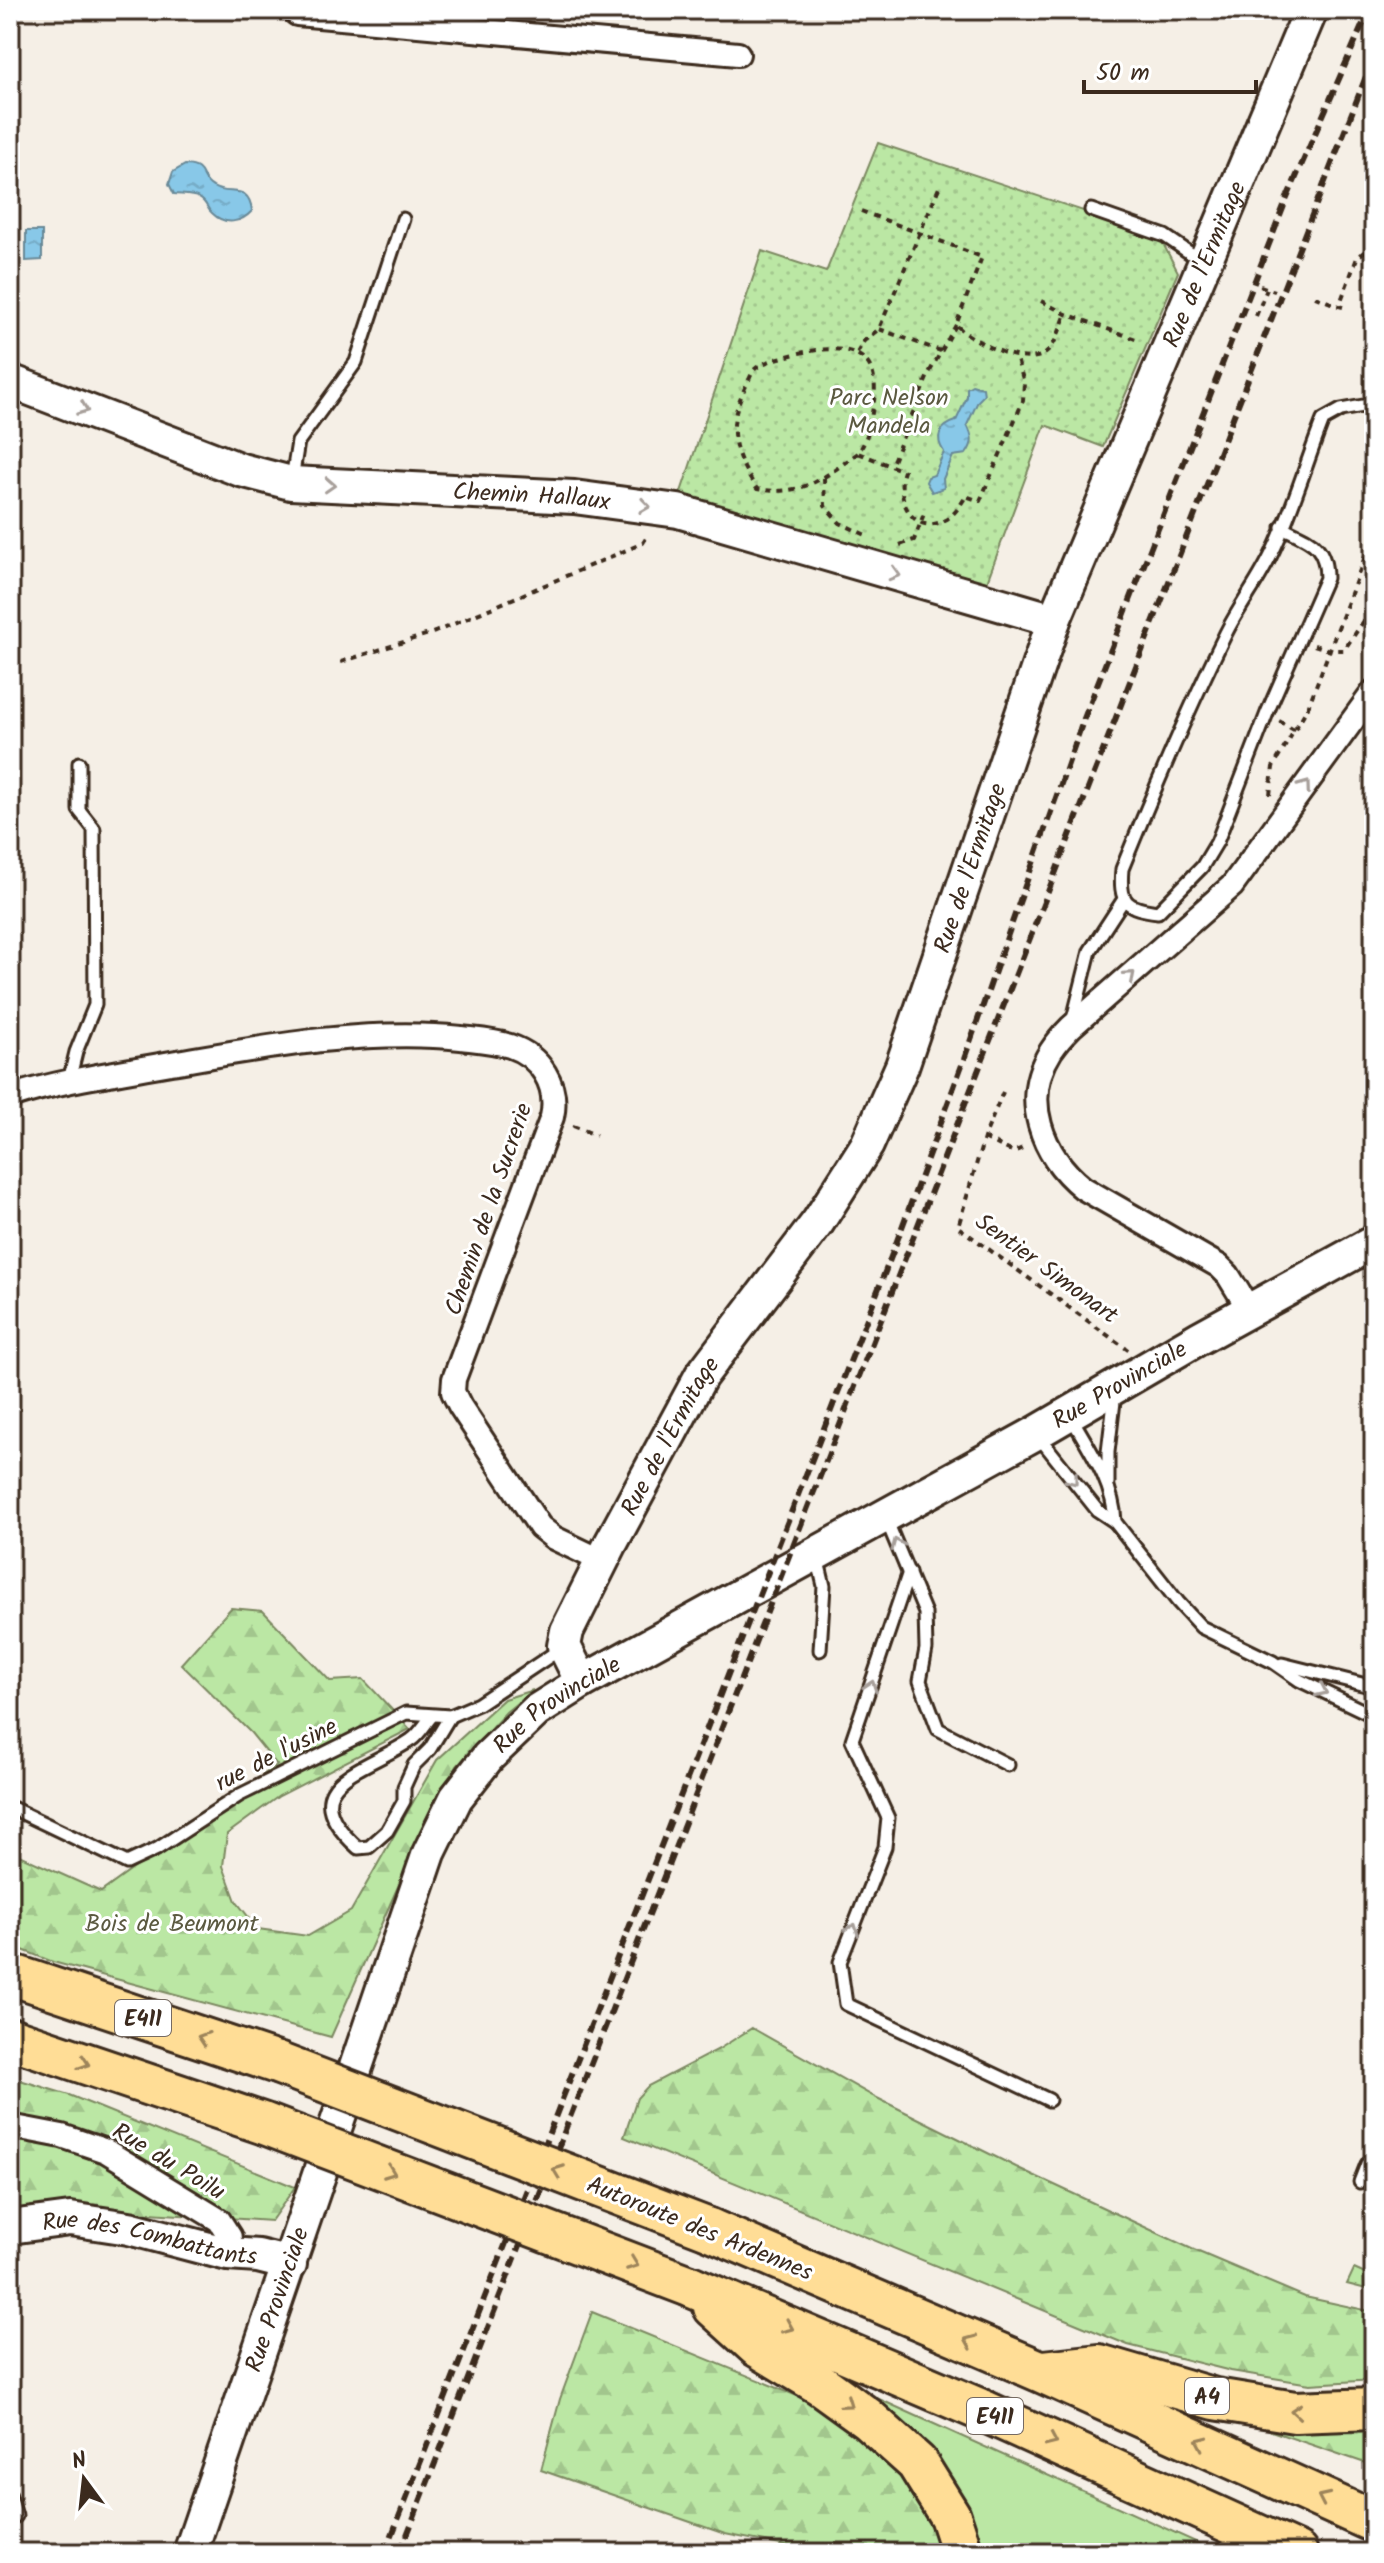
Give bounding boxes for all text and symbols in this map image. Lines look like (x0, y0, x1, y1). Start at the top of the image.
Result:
scale bar (1084, 44, 1256, 94)
text: 50 m (1096, 54, 1150, 93)
street label: Rue de l'Ermitage (1153, 175, 1258, 354)
park label: Parc Nelson Mandela (829, 379, 949, 446)
one-way arrow (75, 399, 89, 416)
street label: Chemin Hallaux (452, 473, 613, 523)
one-way arrow (324, 476, 337, 493)
one-way arrow (638, 497, 652, 514)
one-way arrow (888, 565, 902, 581)
street label: Rue de l'Ermitage (924, 778, 1018, 959)
one-way arrow (1295, 780, 1310, 794)
one-way arrow (1120, 971, 1135, 985)
street label: Chemin de la Sucrerie (435, 1098, 544, 1321)
street label: Sentier Simonart (966, 1204, 1127, 1335)
street label: Rue Provinciale (1045, 1331, 1195, 1441)
street label: Rue de l'Ermitage (611, 1348, 731, 1524)
one-way arrow (1064, 1471, 1078, 1486)
one-way arrow (890, 1538, 906, 1552)
street label: Rue Provinciale (484, 1646, 629, 1764)
one-way arrow (861, 1679, 877, 1693)
one-way arrow (1314, 1681, 1329, 1697)
street label: rue de l'usine (209, 1708, 345, 1803)
park label: Bois de Beumont (85, 1905, 260, 1944)
one-way arrow (843, 1923, 860, 1937)
road number: E411 (115, 2000, 171, 2036)
one-way arrow (196, 2032, 210, 2048)
one-way arrow (76, 2054, 90, 2070)
street label: Rue du Poilu (104, 2113, 233, 2212)
one-way arrow (382, 2162, 396, 2179)
one-way arrow (552, 2164, 566, 2181)
street label: Autoroute des Ardennes (580, 2166, 818, 2293)
street label: Rue des Combattants (40, 2201, 258, 2277)
street label: Rue Provinciale (235, 2222, 321, 2378)
one-way arrow (625, 2254, 639, 2271)
one-way arrow (779, 2318, 794, 2334)
one-way arrow (964, 2334, 979, 2350)
road number: A4 (1185, 2378, 1229, 2414)
one-way arrow (838, 2393, 852, 2408)
road number: E411 (967, 2398, 1023, 2434)
one-way arrow (1289, 2403, 1302, 2420)
one-way arrow (1044, 2432, 1058, 2448)
one-way arrow (1194, 2436, 1209, 2452)
north arrow (44, 2439, 124, 2519)
text: N (68, 2443, 91, 2481)
one-way arrow (1317, 2492, 1331, 2508)

